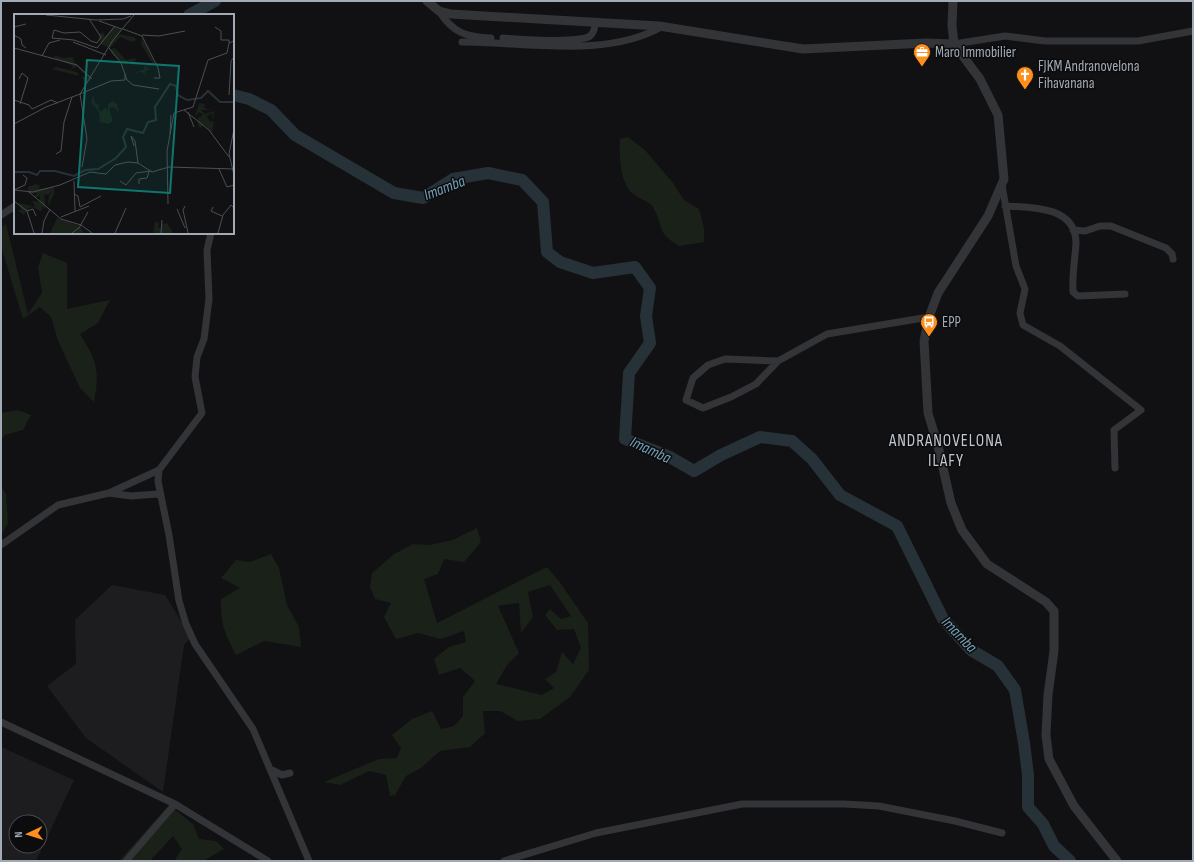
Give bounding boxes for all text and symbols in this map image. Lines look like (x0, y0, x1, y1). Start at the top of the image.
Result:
inset map (14, 14, 234, 234)
office icon: Maro Immobilier (912, 42, 932, 67)
place label: Maro Immobilier (935, 43, 1017, 62)
place label: FJKM Andranovelona Fihavanana (1038, 57, 1140, 93)
church icon: FJKM Andranovelona Fihavanana (1015, 65, 1035, 90)
water label: Imamba (421, 172, 468, 205)
bus stop icon: EPP (919, 312, 939, 337)
place label: EPP (942, 313, 961, 332)
district label: ANDRANOVELONA ILAFY (888, 431, 1003, 471)
water label: Imamba (627, 433, 674, 468)
water label: Imamba (937, 613, 981, 657)
north arrow (8, 814, 48, 854)
text: N (12, 831, 25, 838)

